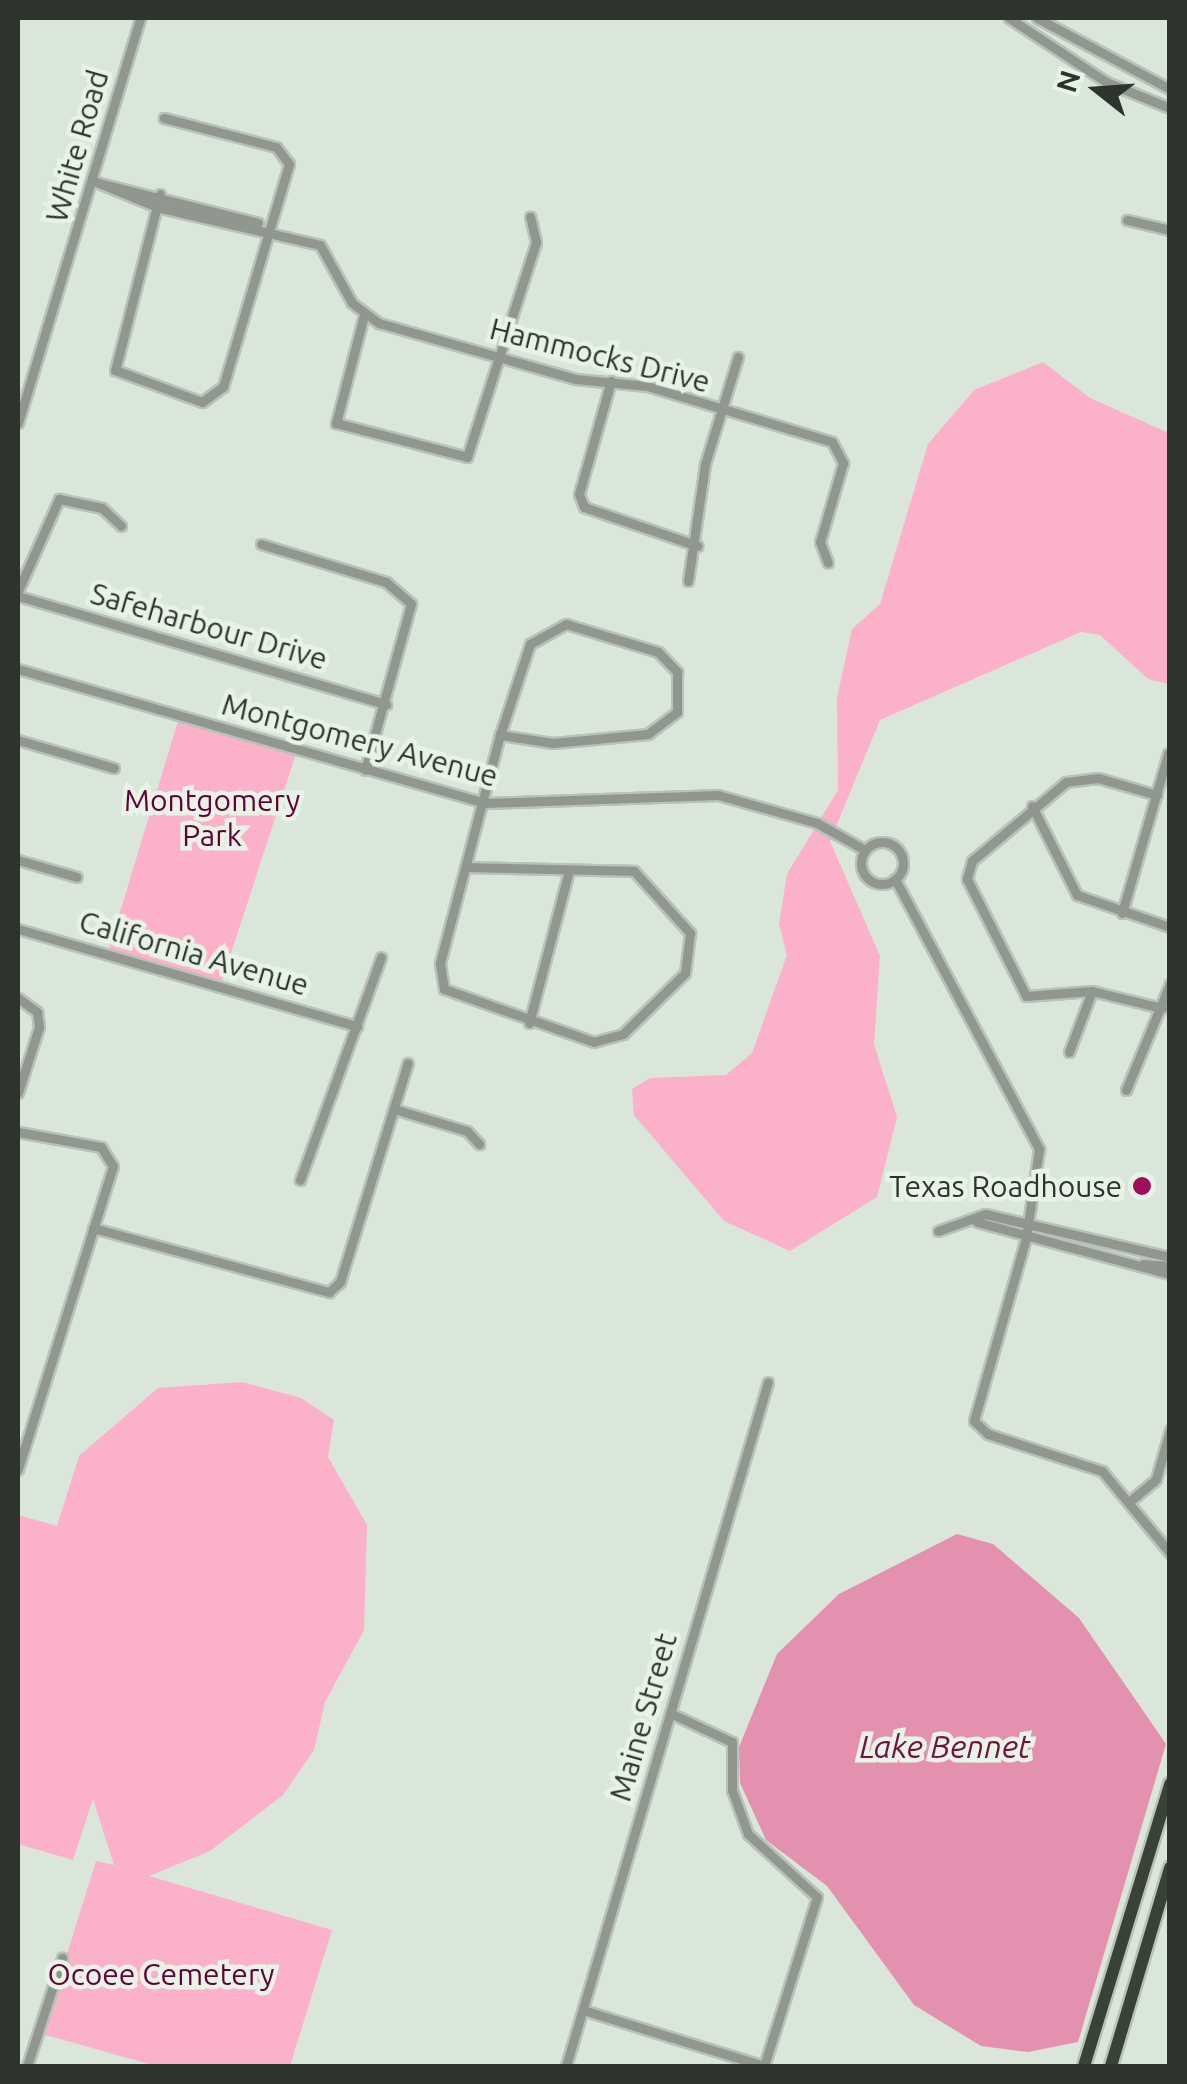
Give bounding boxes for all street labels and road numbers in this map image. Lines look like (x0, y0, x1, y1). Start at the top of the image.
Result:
street label: White Road (38, 66, 116, 226)
street label: Hammocks Drive (486, 310, 714, 400)
street label: Safeharbour Drive (87, 575, 331, 677)
street label: Montgomery Avenue (218, 686, 502, 794)
street label: California Avenue (75, 903, 313, 1003)
street label: Maine Street (602, 1629, 684, 1805)

